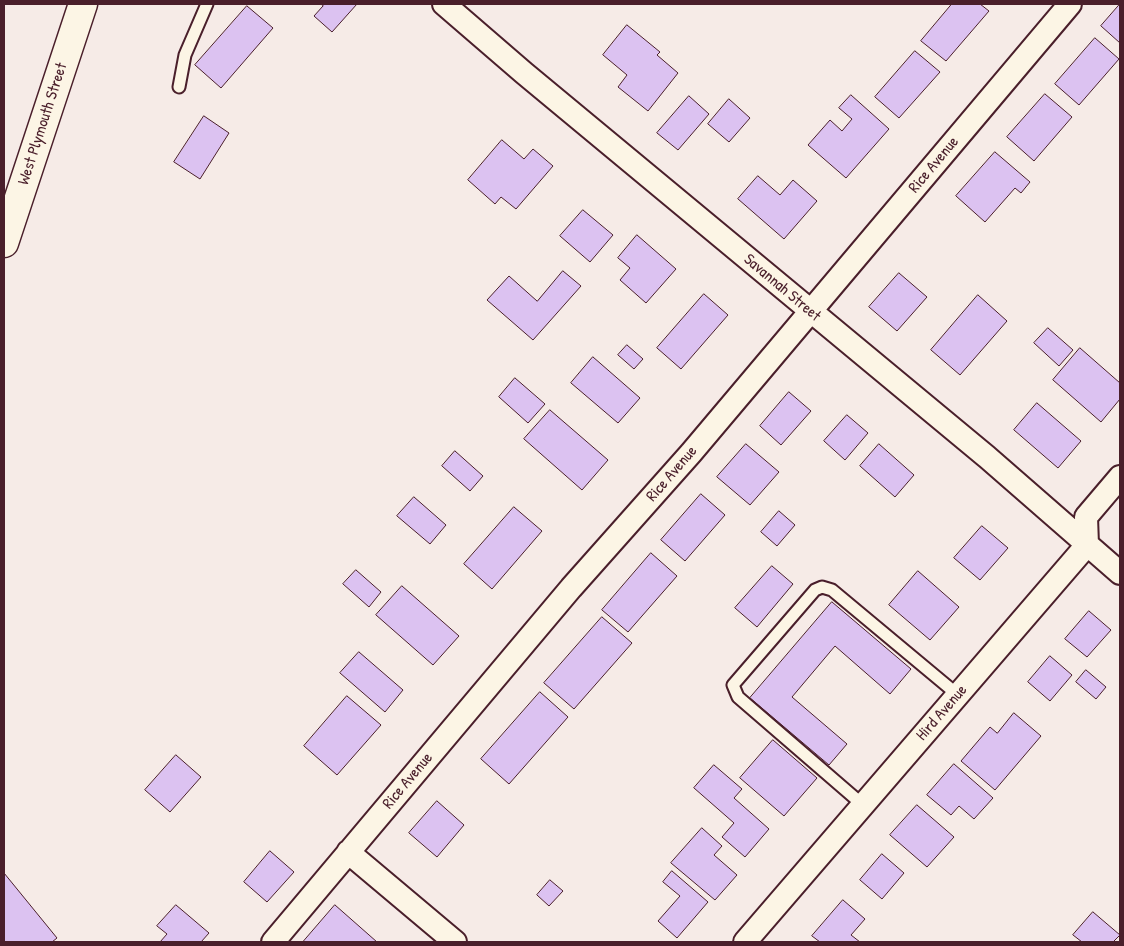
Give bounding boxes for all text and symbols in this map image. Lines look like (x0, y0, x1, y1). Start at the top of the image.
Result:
street label: West Plymouth Street (14, 61, 72, 187)
street label: Rice Avenue (905, 133, 963, 197)
street label: Savannah Street (740, 250, 824, 326)
street label: Rice Avenue (643, 442, 701, 506)
street label: Hird Avenue (913, 681, 971, 745)
street label: Rice Avenue (379, 749, 437, 813)

